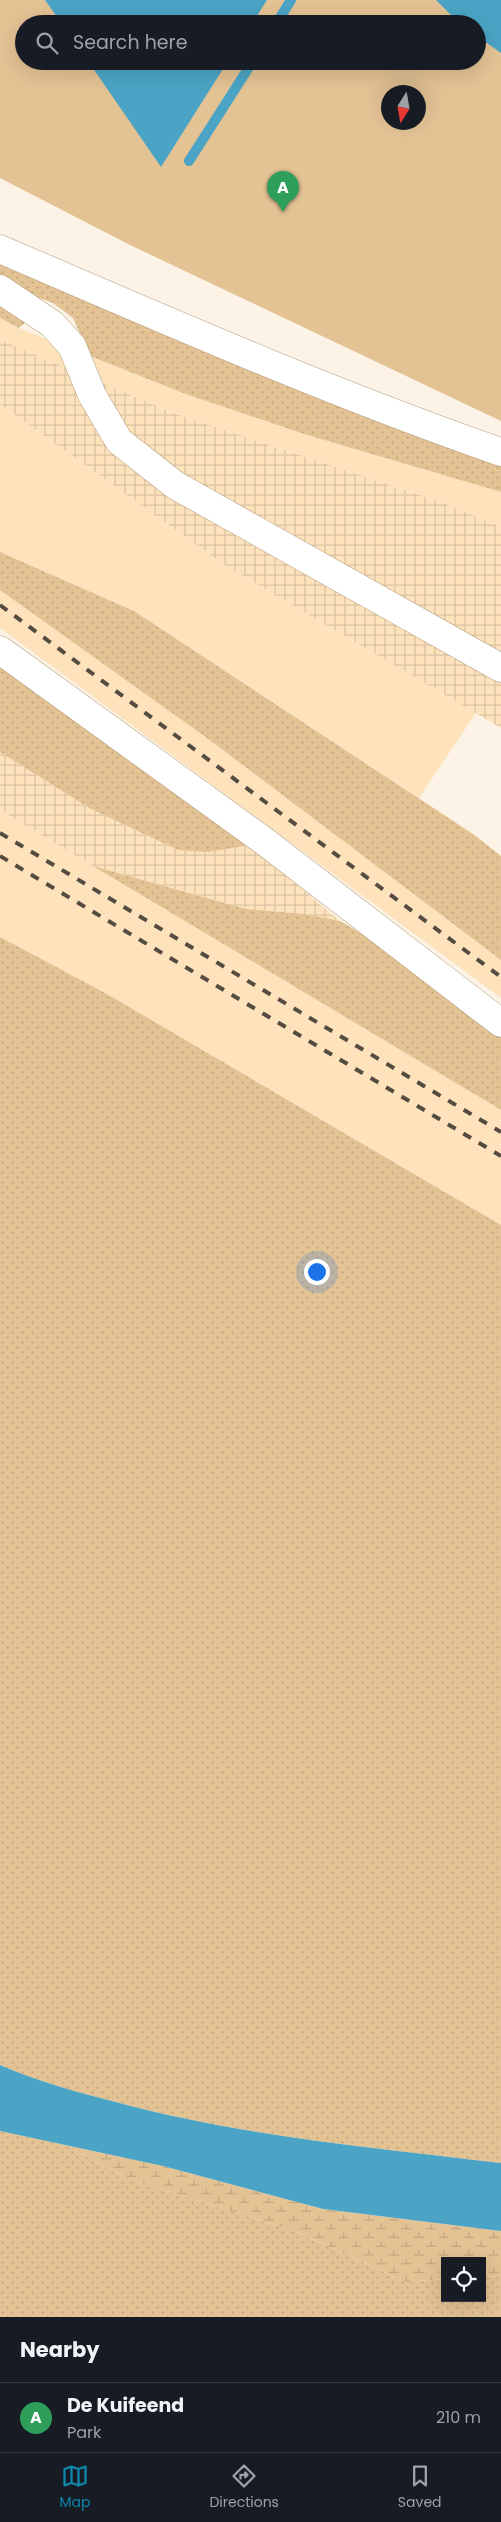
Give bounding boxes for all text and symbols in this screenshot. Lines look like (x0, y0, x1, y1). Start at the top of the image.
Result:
search box (15, 15, 486, 70)
icon: search (33, 29, 61, 57)
text: Search here (73, 29, 187, 56)
north arrow (381, 85, 426, 130)
pin: A (267, 171, 299, 212)
your location (304, 1259, 330, 1285)
map controls (441, 2257, 486, 2302)
button: locate (441, 2257, 486, 2302)
text: Nearby (20, 2335, 100, 2364)
text: De Kuifeend (67, 2392, 184, 2419)
text: A (30, 2406, 42, 2429)
text: 210 m (436, 2406, 481, 2429)
text: Park (67, 2421, 101, 2444)
tab: Map (59, 2462, 90, 2513)
tab: Directions (209, 2462, 279, 2513)
tab: Saved (398, 2462, 442, 2513)

